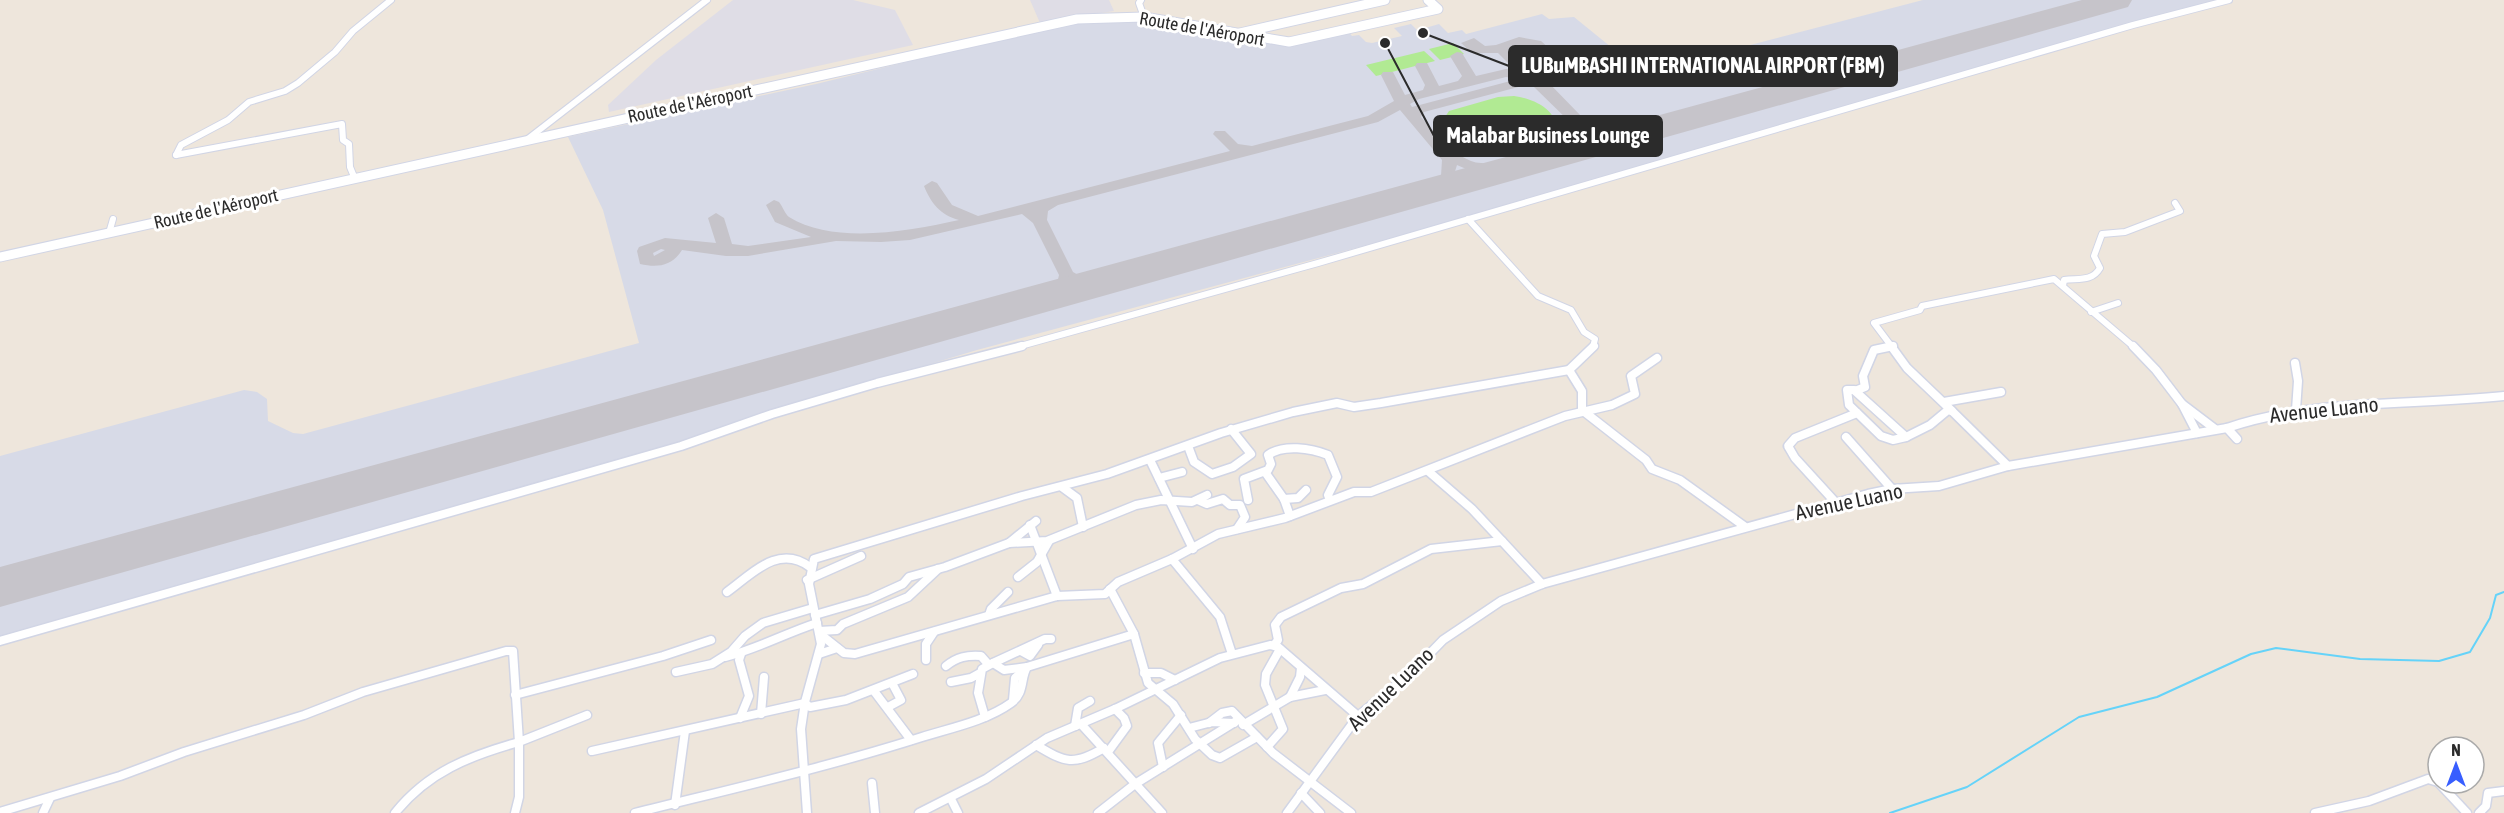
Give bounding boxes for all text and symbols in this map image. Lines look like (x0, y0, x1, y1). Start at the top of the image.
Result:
street label: Route de l'Aéroport (1138, 7, 1266, 50)
callout: LUBuMBASHI INTERNATIONAL AIRPORT (FBM) (1509, 46, 1897, 86)
text: LUBuMBASHI INTERNATIONAL AIRPORT (FBM) (1521, 52, 1885, 78)
street label: Route de l'Aéroport (626, 80, 754, 127)
callout: Malabar Business Lounge (1434, 116, 1662, 156)
text: Malabar Business Lounge (1446, 122, 1650, 148)
street label: Route de l'Aéroport (152, 184, 280, 233)
street label: Avenue Luano (2268, 391, 2379, 427)
street label: Avenue Luano (1793, 478, 1905, 524)
street label: Avenue Luano (1343, 642, 1438, 735)
north arrow (2426, 735, 2486, 795)
text: N (2451, 741, 2461, 759)

